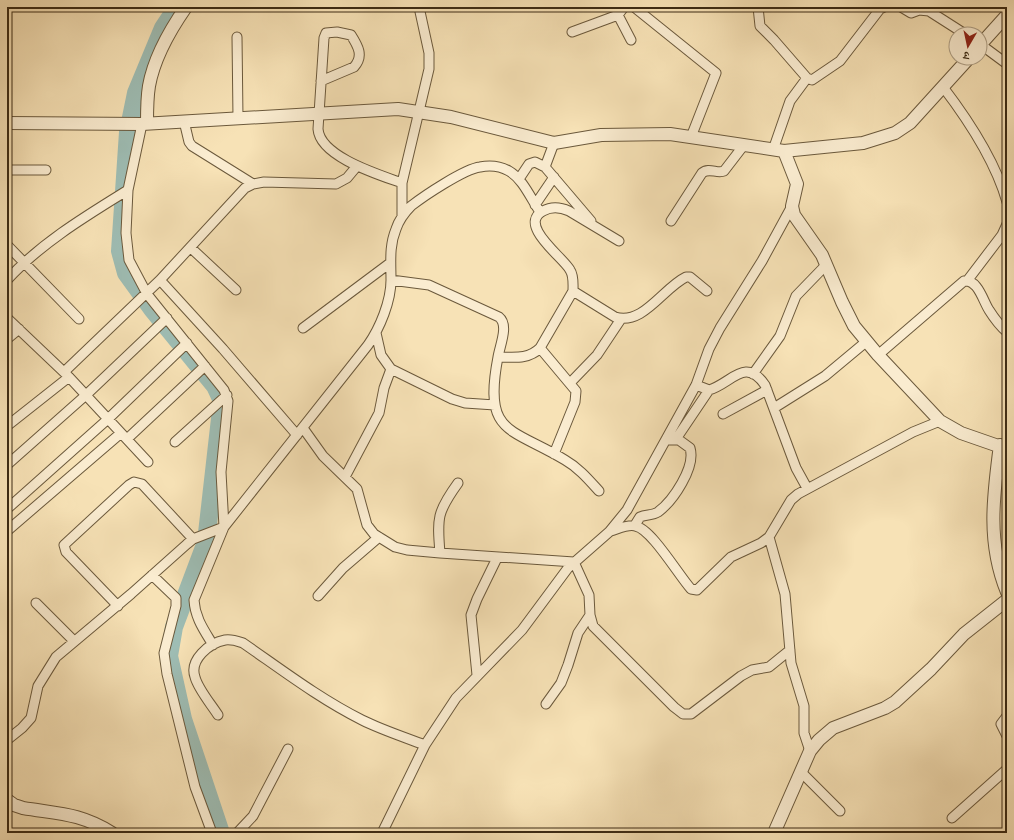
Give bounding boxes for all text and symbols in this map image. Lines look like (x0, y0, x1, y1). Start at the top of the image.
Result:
north arrow (948, 26, 988, 66)
text: उ (961, 47, 971, 64)

